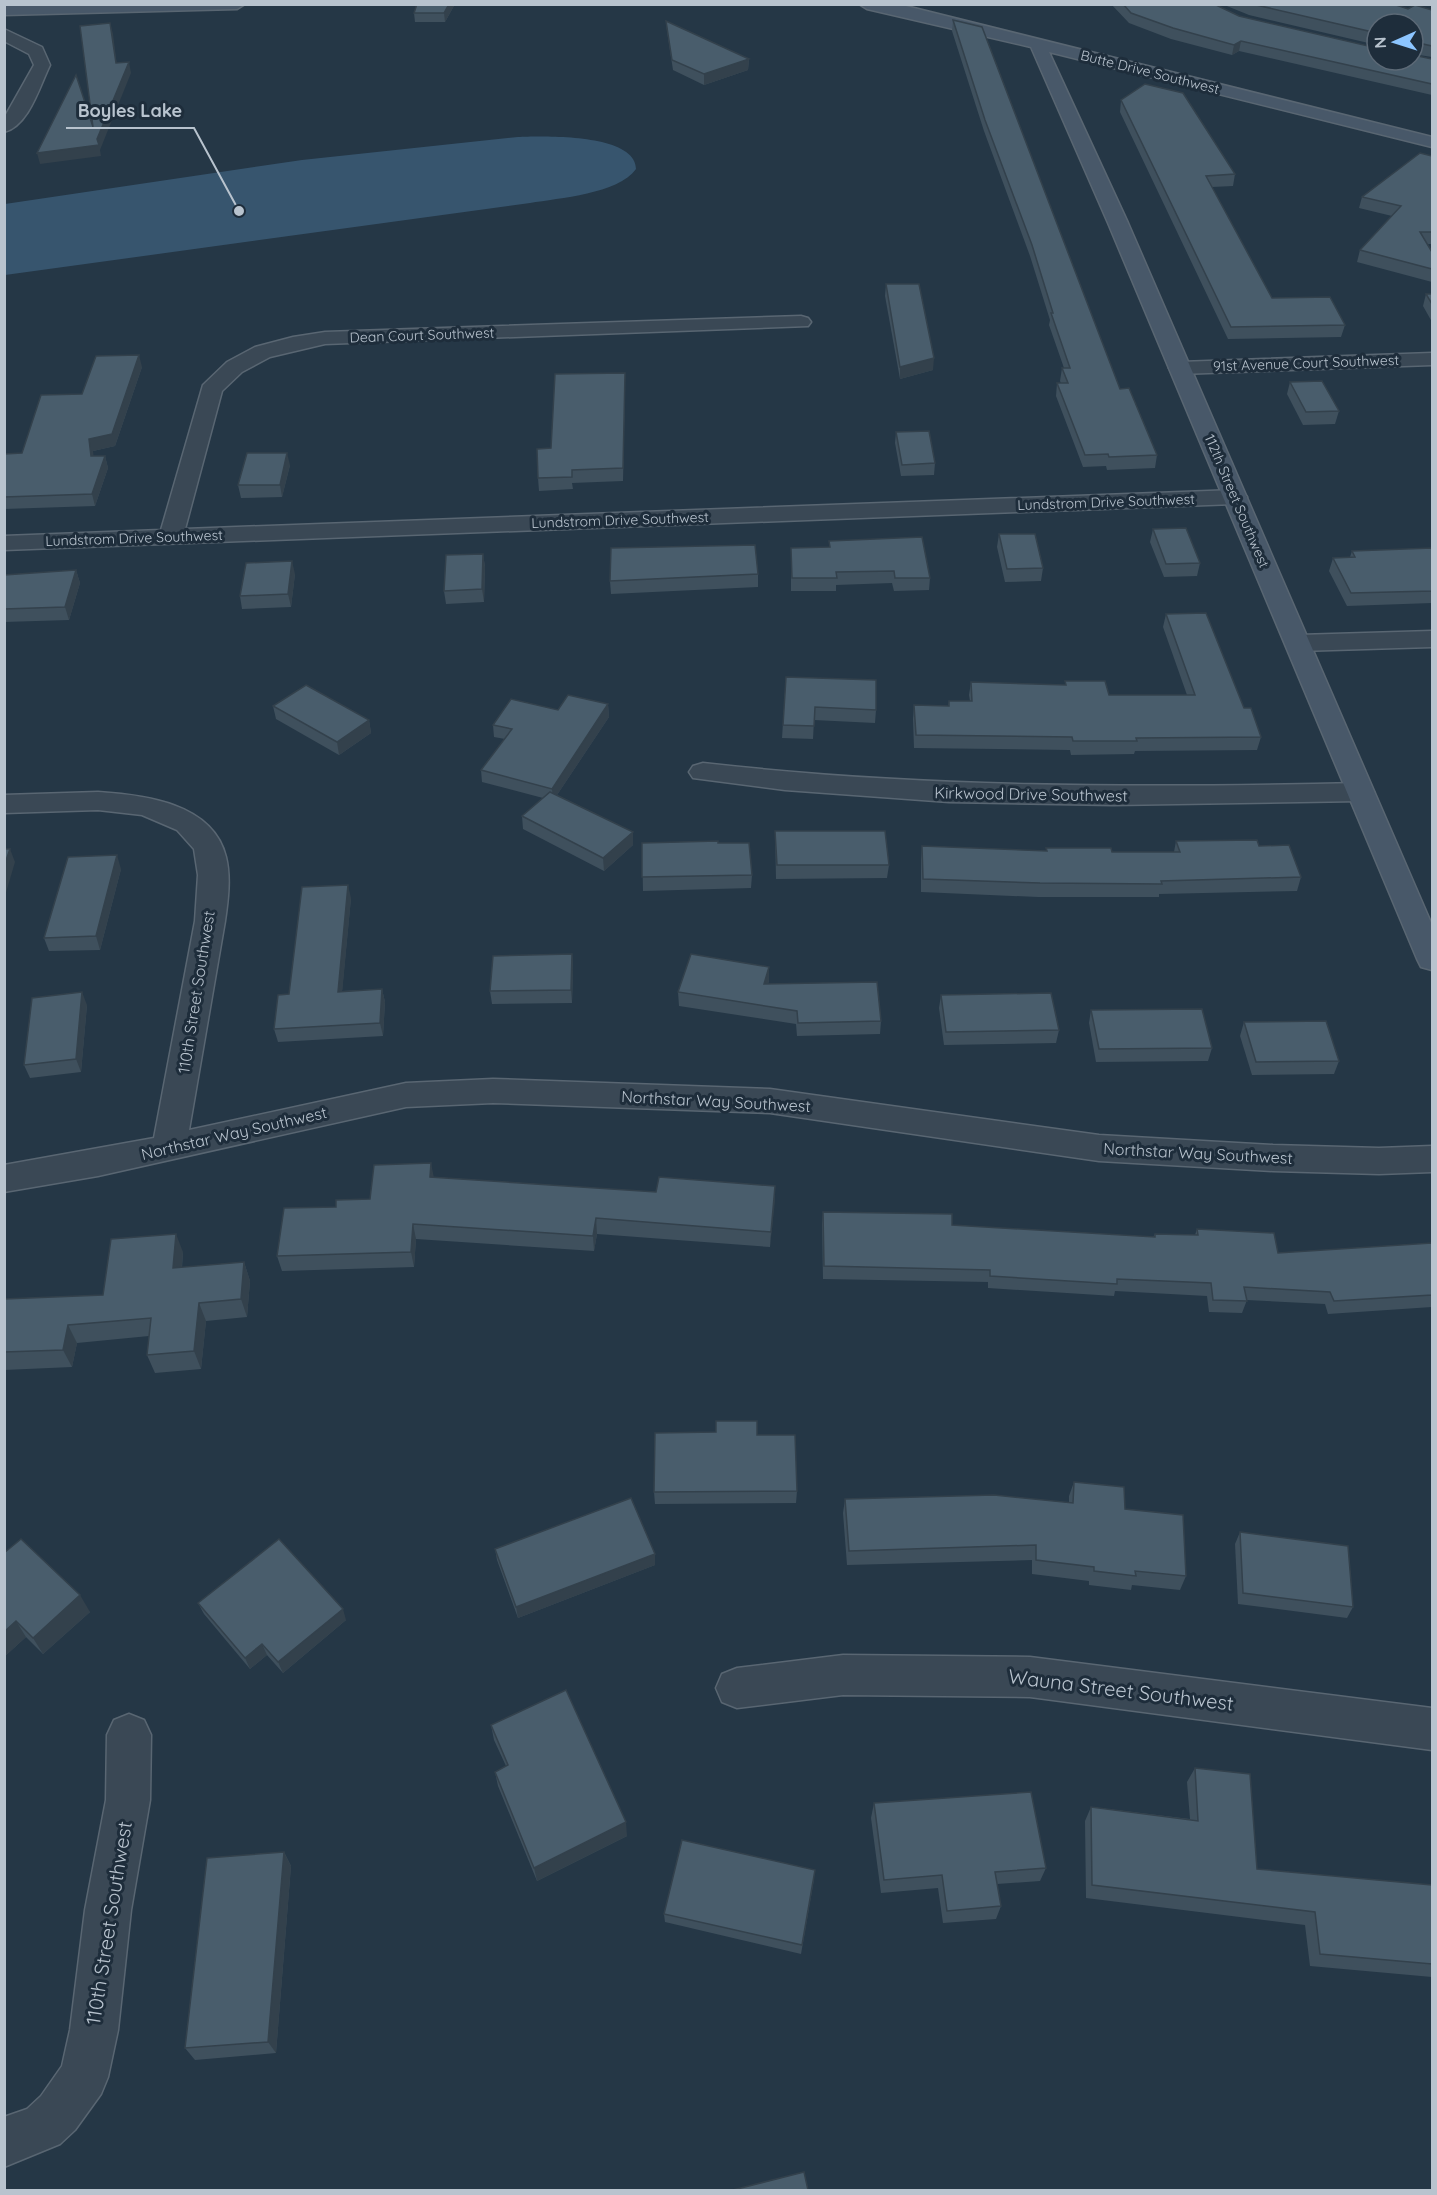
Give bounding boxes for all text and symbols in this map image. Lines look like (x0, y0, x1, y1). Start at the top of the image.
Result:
north arrow (1365, 12, 1425, 72)
text: N (1370, 36, 1390, 49)
street label: Butte Drive Southwest (1079, 46, 1222, 98)
callout: Boyles Lake (66, 92, 194, 128)
text: Boyles Lake (78, 99, 182, 122)
street label: Dean Court Southwest (349, 323, 495, 347)
street label: 91st Avenue Court Southwest (1213, 351, 1400, 375)
street label: 112th Street Southwest (1201, 431, 1273, 571)
street label: Lundstrom Drive Southwest (1017, 490, 1195, 514)
street label: Lundstrom Drive Southwest (531, 508, 709, 532)
street label: Lundstrom Drive Southwest (45, 526, 223, 550)
street label: Kirkwood Drive Southwest (934, 782, 1128, 806)
street label: 110th Street Southwest (173, 909, 219, 1075)
street label: Northstar Way Southwest (621, 1086, 811, 1116)
street label: Northstar Way Southwest (139, 1102, 329, 1164)
street label: Northstar Way Southwest (1103, 1138, 1293, 1168)
street label: Wauna Street Southwest (1007, 1663, 1235, 1716)
street label: 110th Street Southwest (80, 1819, 137, 2026)

